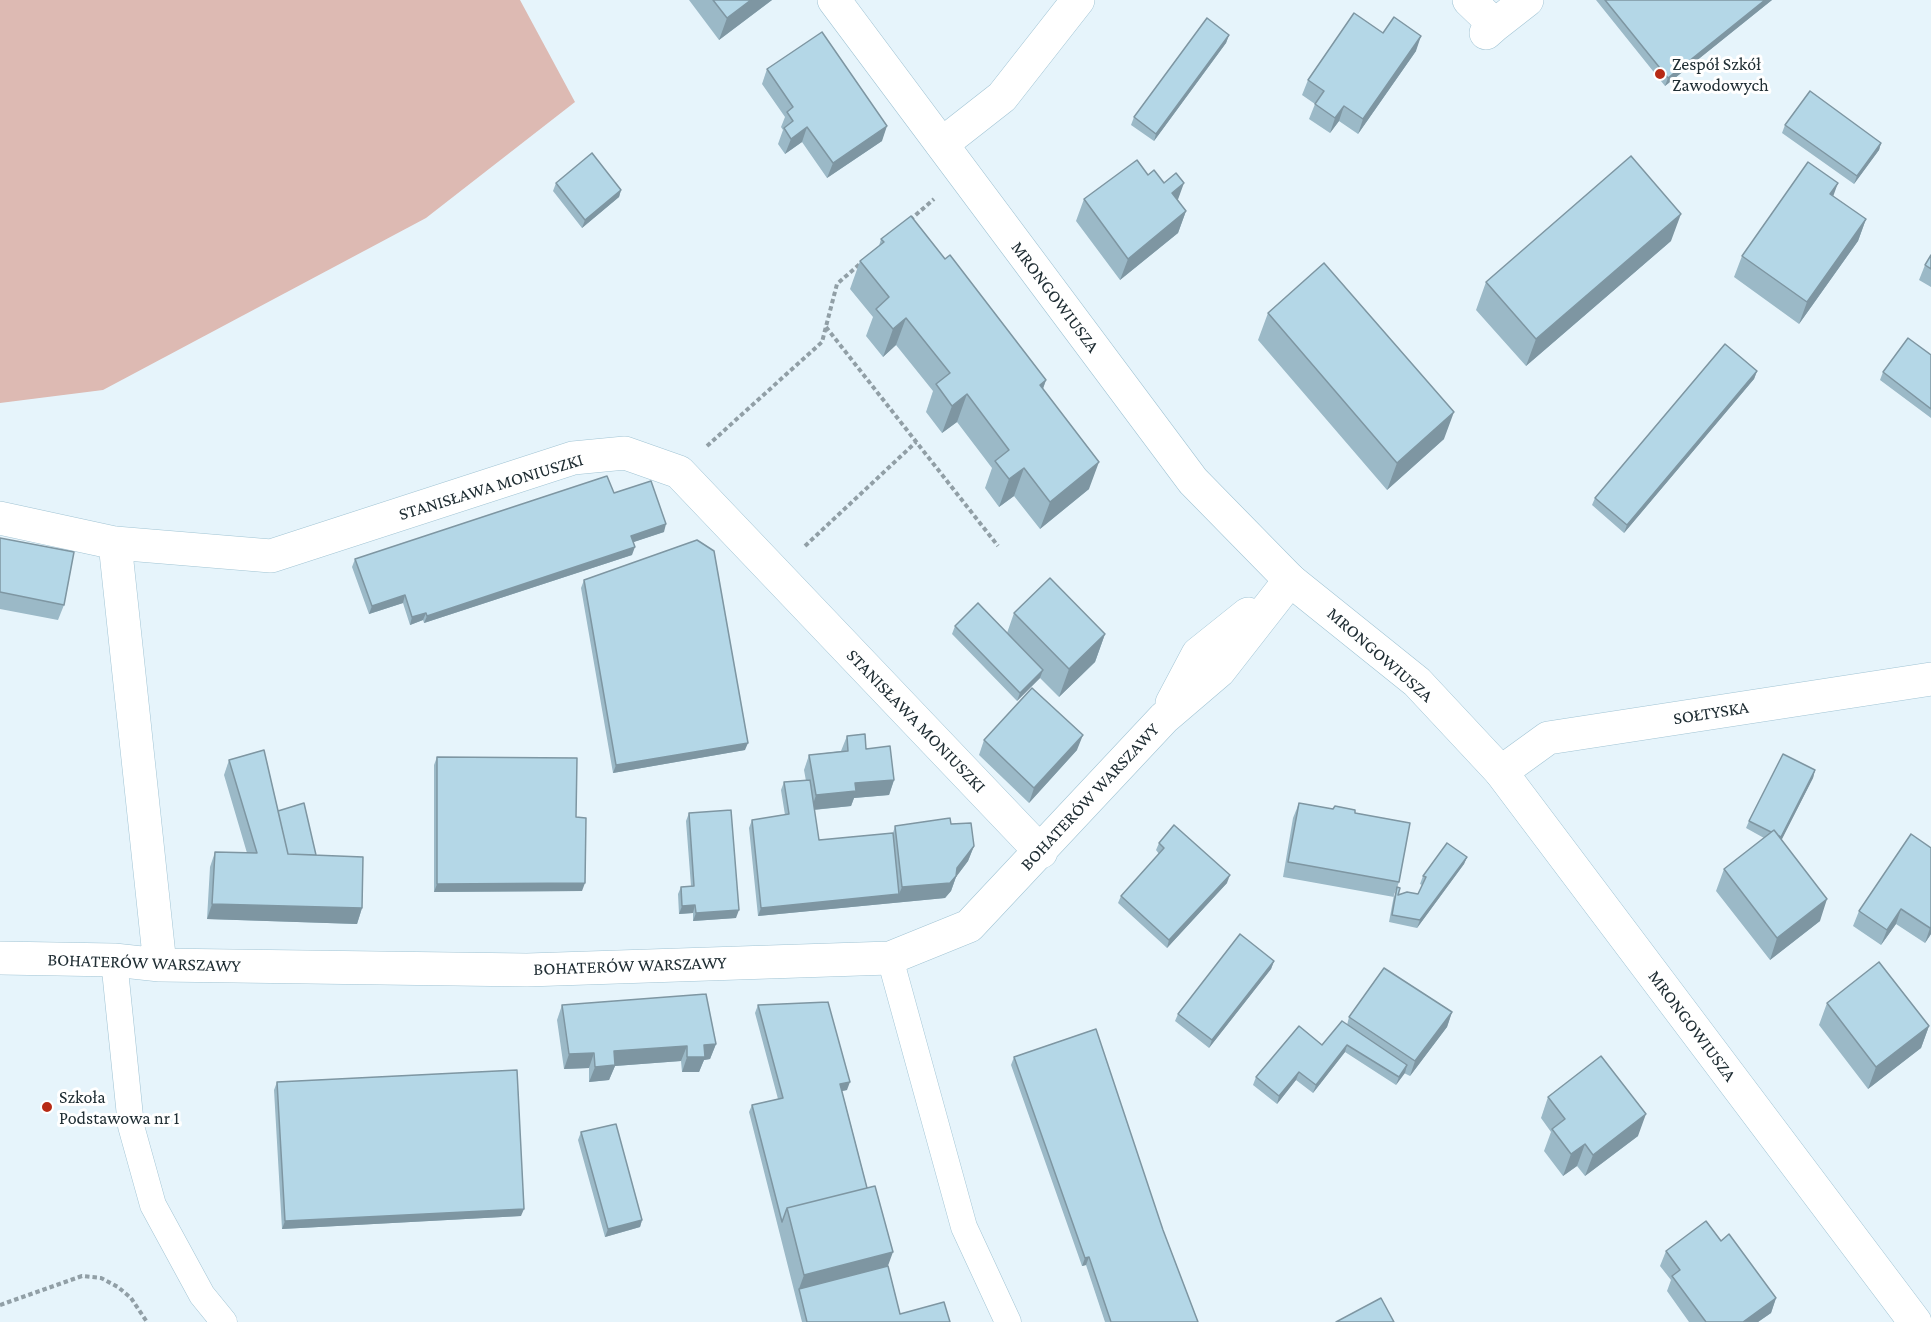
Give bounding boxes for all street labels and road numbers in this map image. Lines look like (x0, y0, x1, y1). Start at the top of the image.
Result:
street label: MRONGOWIUSZA (1006, 237, 1104, 357)
street label: STANISŁAWA MONIUSZKI (396, 449, 586, 525)
street label: MRONGOWIUSZA (1323, 603, 1437, 707)
street label: STANISŁAWA MONIUSZKI (842, 645, 990, 797)
street label: SOŁTYSKA (1672, 696, 1750, 730)
street label: BOHATERÓW WARSZAWY (1016, 719, 1164, 875)
street label: BOHATERÓW WARSZAWY (47, 949, 241, 977)
street label: BOHATERÓW WARSZAWY (533, 952, 727, 980)
street label: MRONGOWIUSZA (1643, 966, 1741, 1086)

